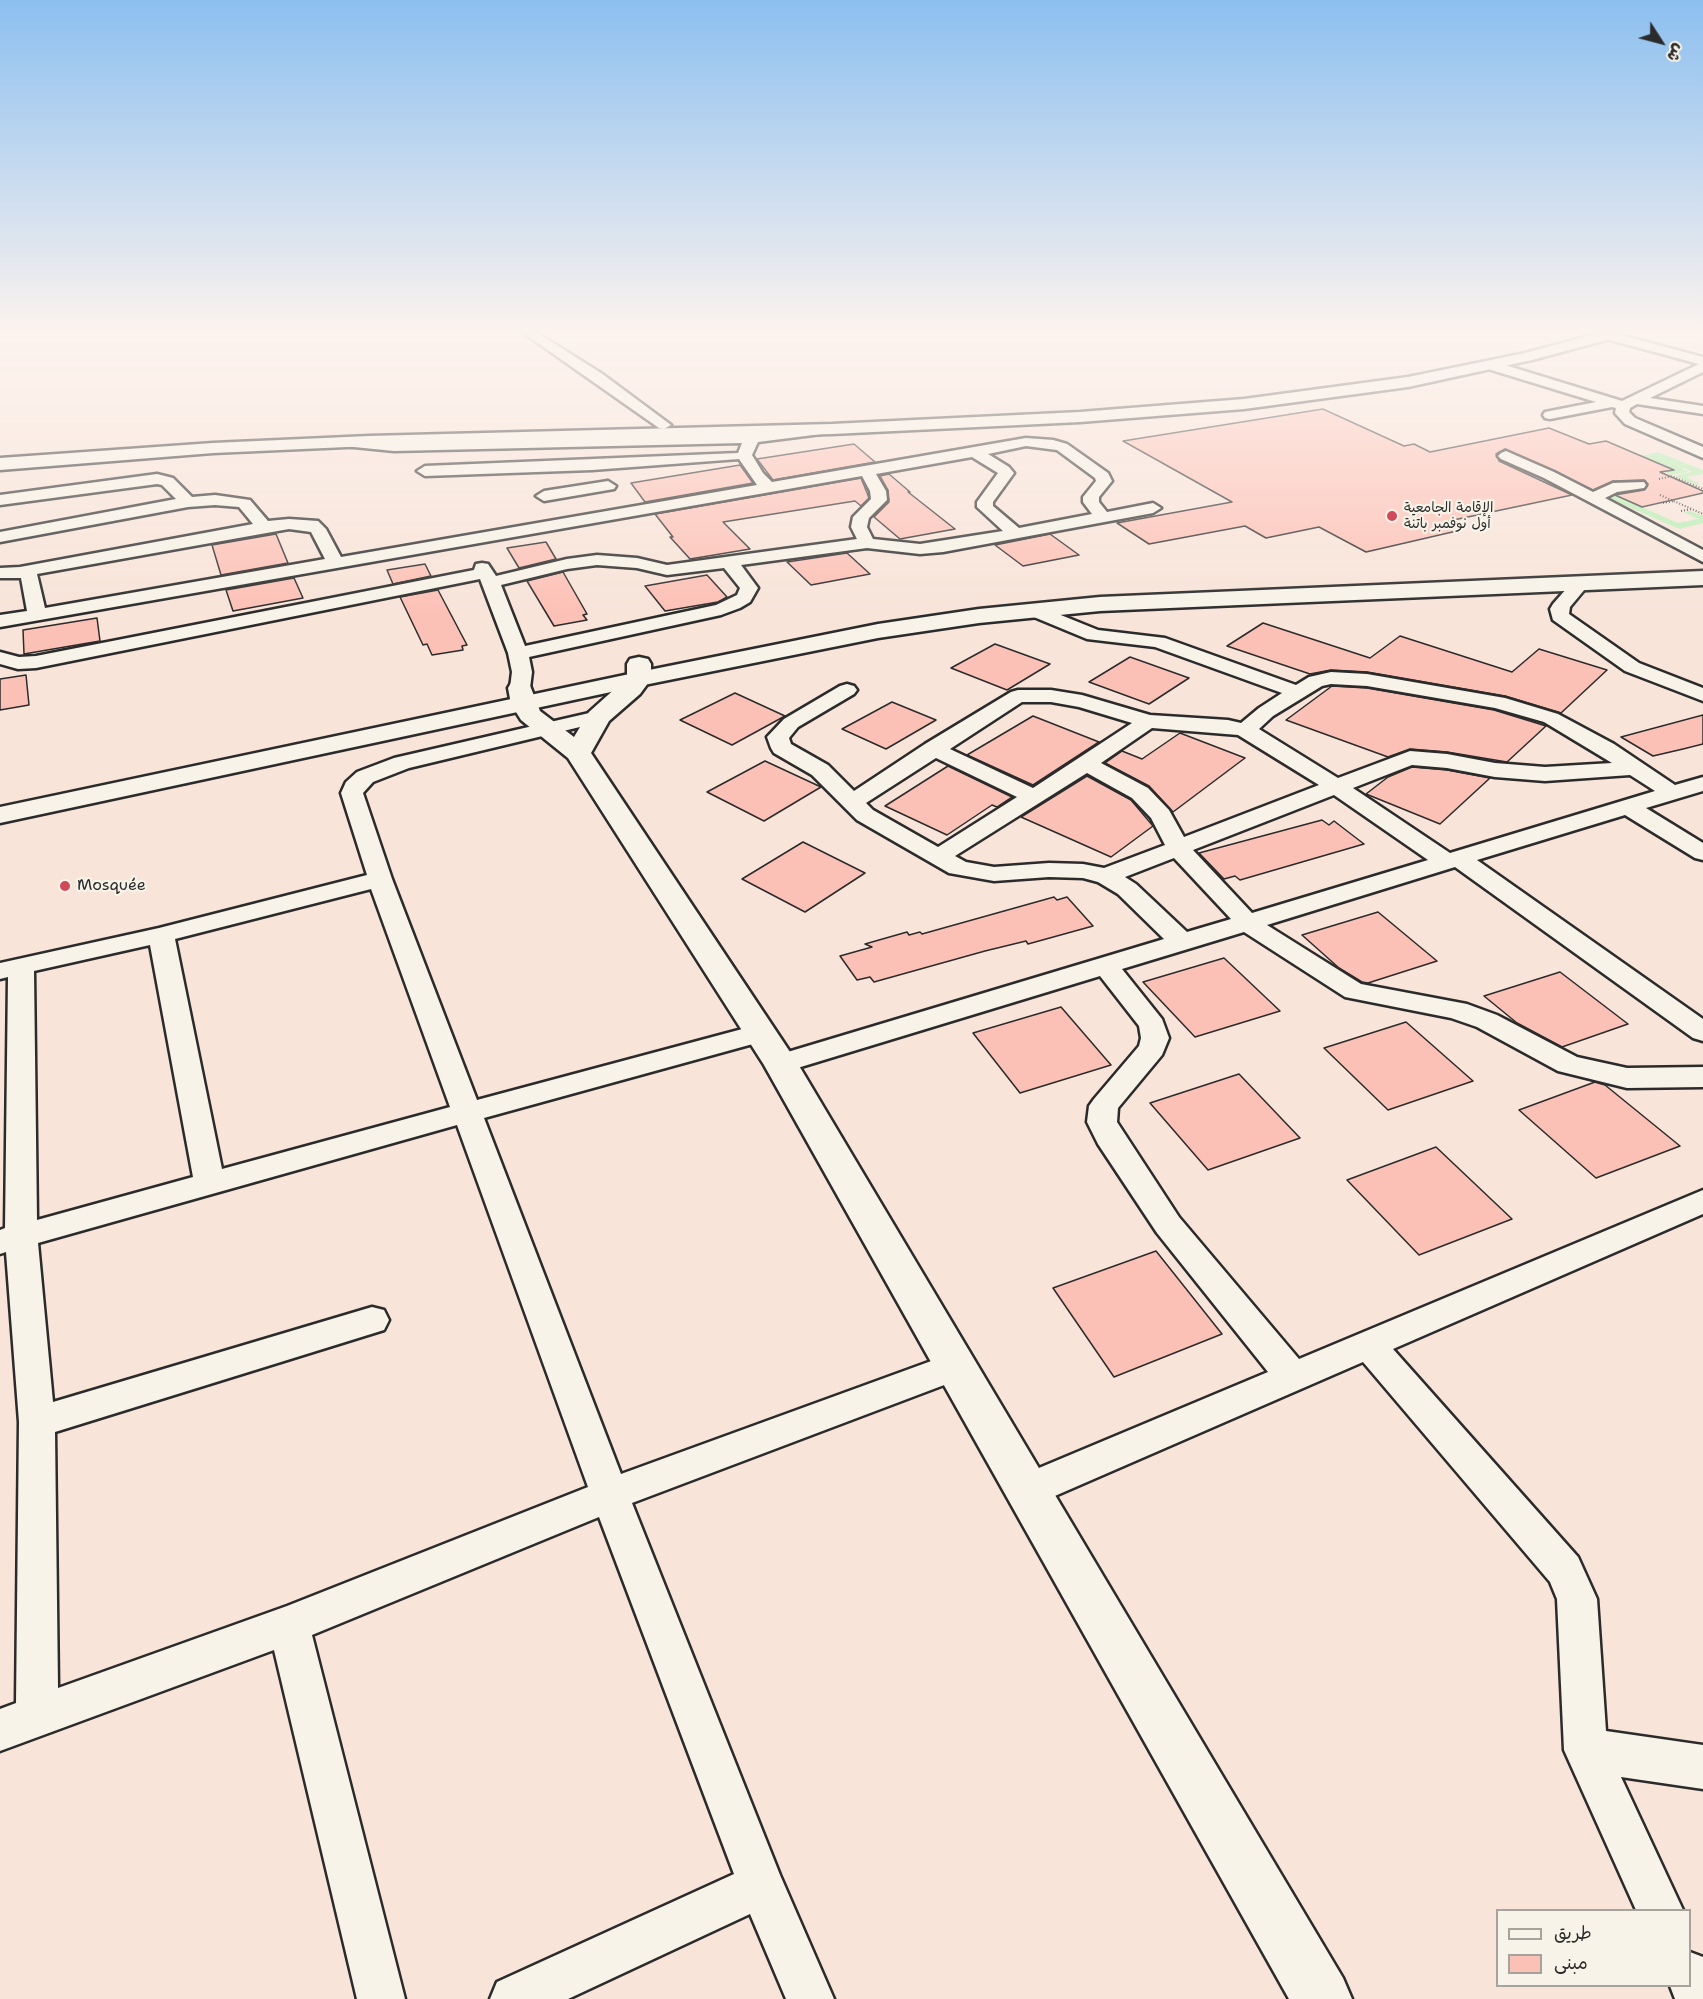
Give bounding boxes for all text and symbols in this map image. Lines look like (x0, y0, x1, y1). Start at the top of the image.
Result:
north arrow (1631, 12, 1691, 72)
text: ش (1662, 40, 1690, 66)
place label: الإقامة الجامعية أول نوفمبر باتنة (1404, 500, 1493, 532)
marker: الإقامة الجامعية أول نوفمبر باتنة (1385, 509, 1399, 523)
place label: Mosquée (77, 876, 146, 896)
marker: Mosquée (58, 879, 72, 893)
legend (1496, 1909, 1691, 1987)
text: طريق (1554, 1921, 1592, 1945)
text: مبنى (1554, 1951, 1588, 1975)

